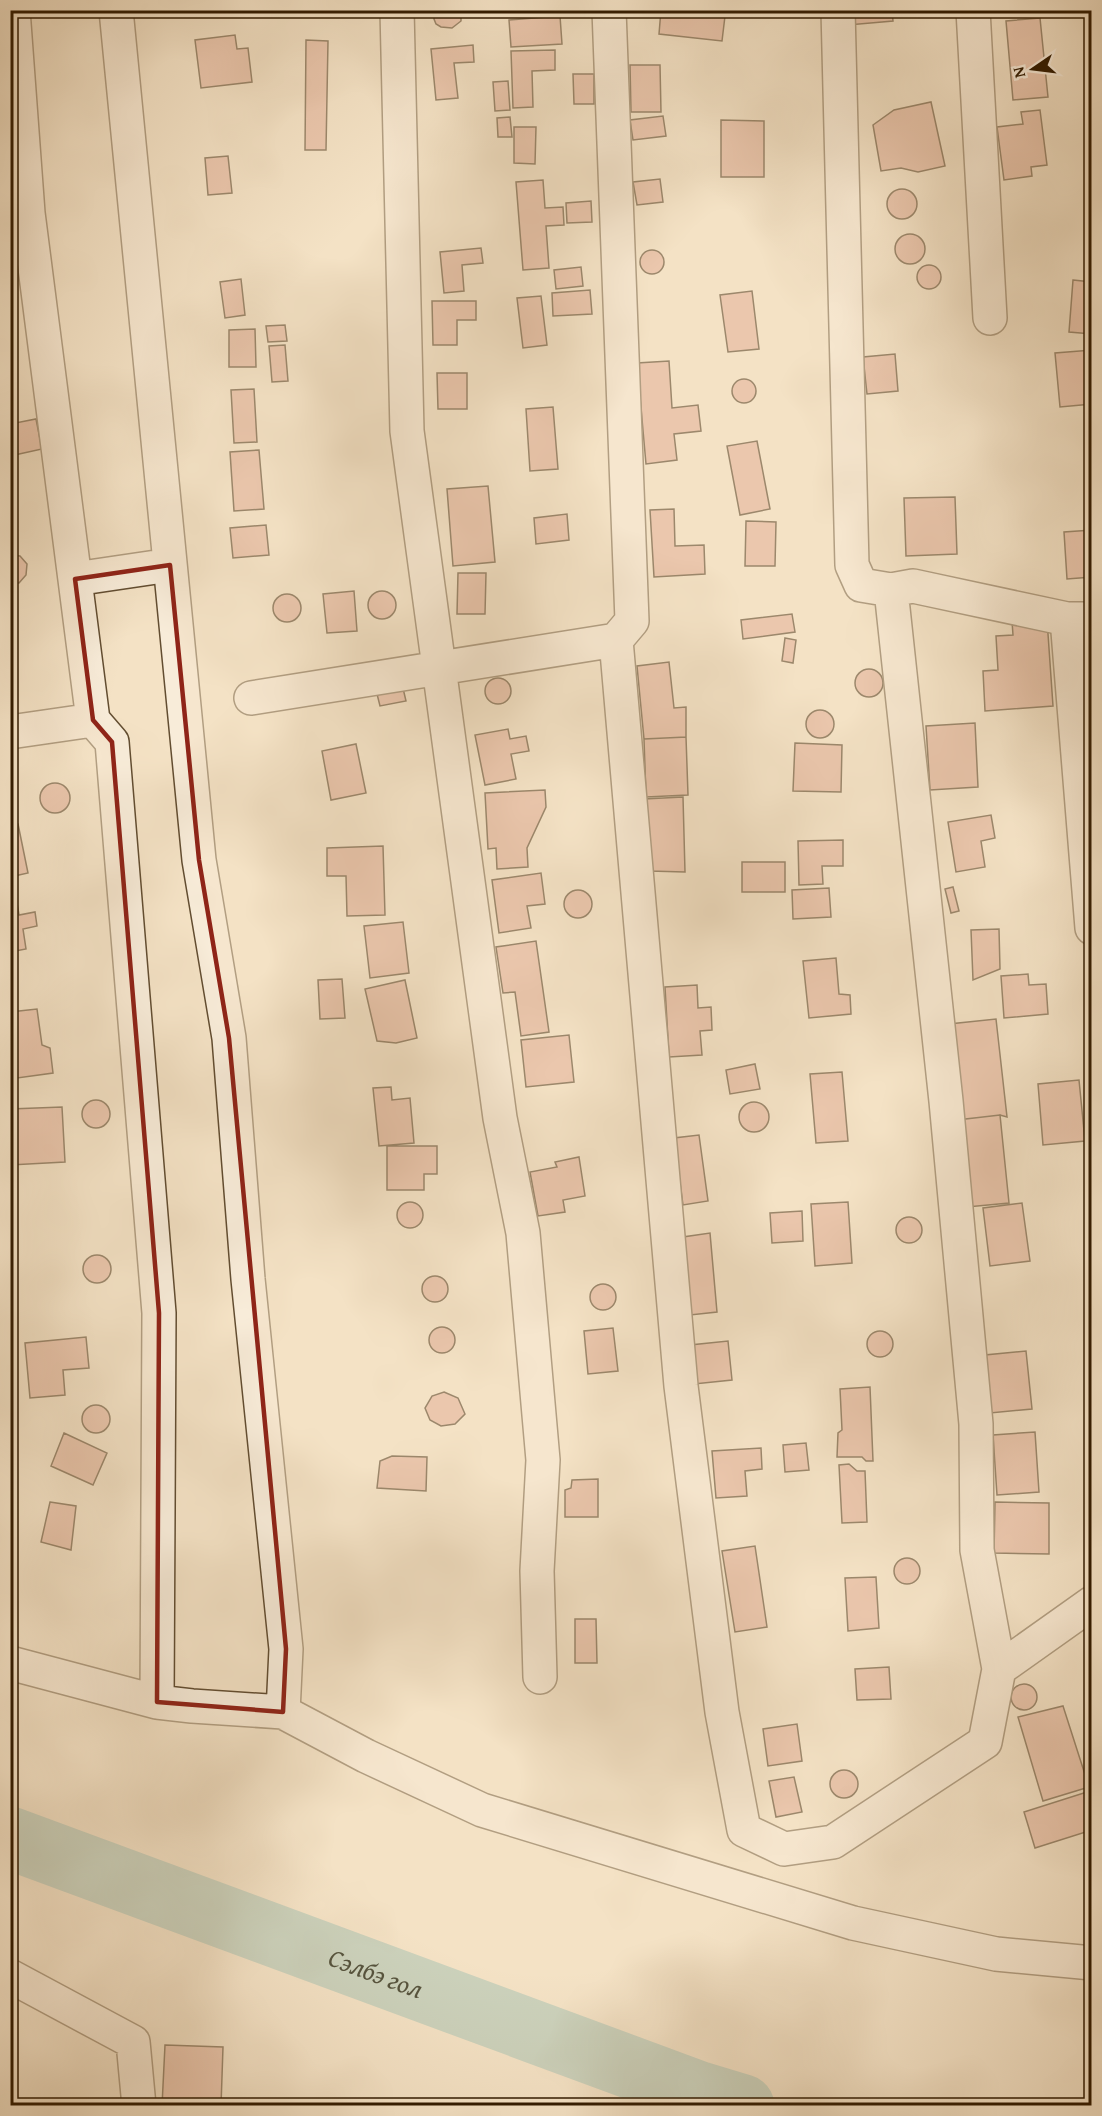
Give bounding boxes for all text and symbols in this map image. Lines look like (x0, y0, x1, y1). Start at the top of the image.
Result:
north arrow (1003, 39, 1063, 99)
text: N (1005, 64, 1031, 81)
water label: Сэлбэ гол (323, 1937, 429, 2008)

